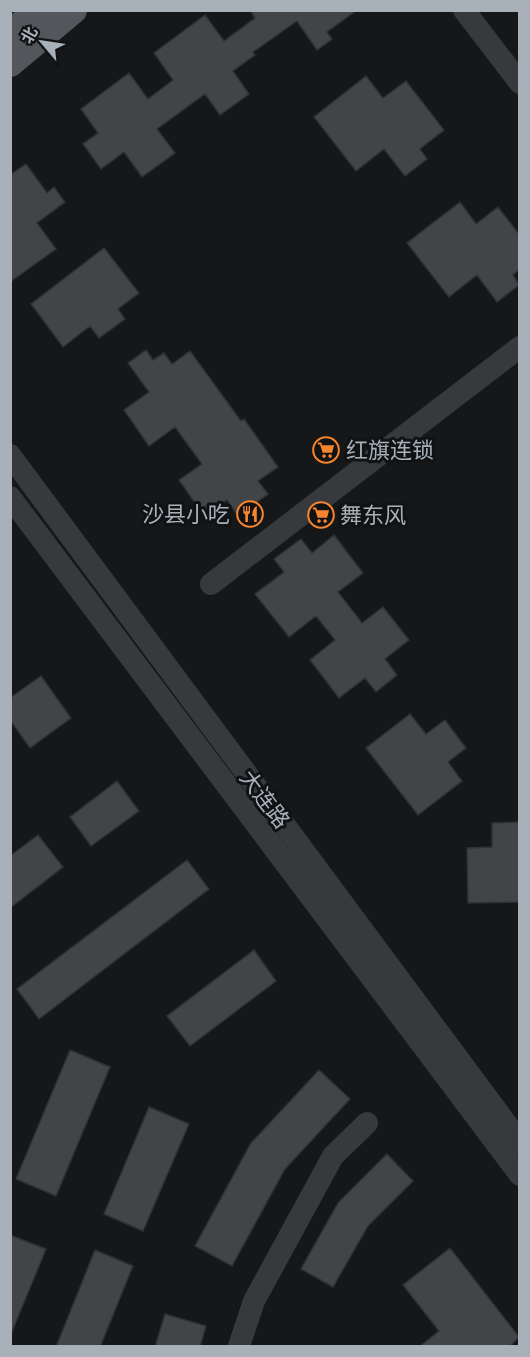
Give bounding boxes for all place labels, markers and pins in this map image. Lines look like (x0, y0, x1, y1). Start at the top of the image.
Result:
place label: 红旗连锁 (346, 434, 434, 466)
supermarket icon: 红旗连锁 (311, 435, 341, 465)
place label: 沙县小吃 (142, 498, 230, 530)
restaurant icon: 沙县小吃 (235, 499, 265, 529)
place label: 舞东风 (340, 499, 406, 531)
supermarket icon: 舞东风 (306, 500, 336, 530)

